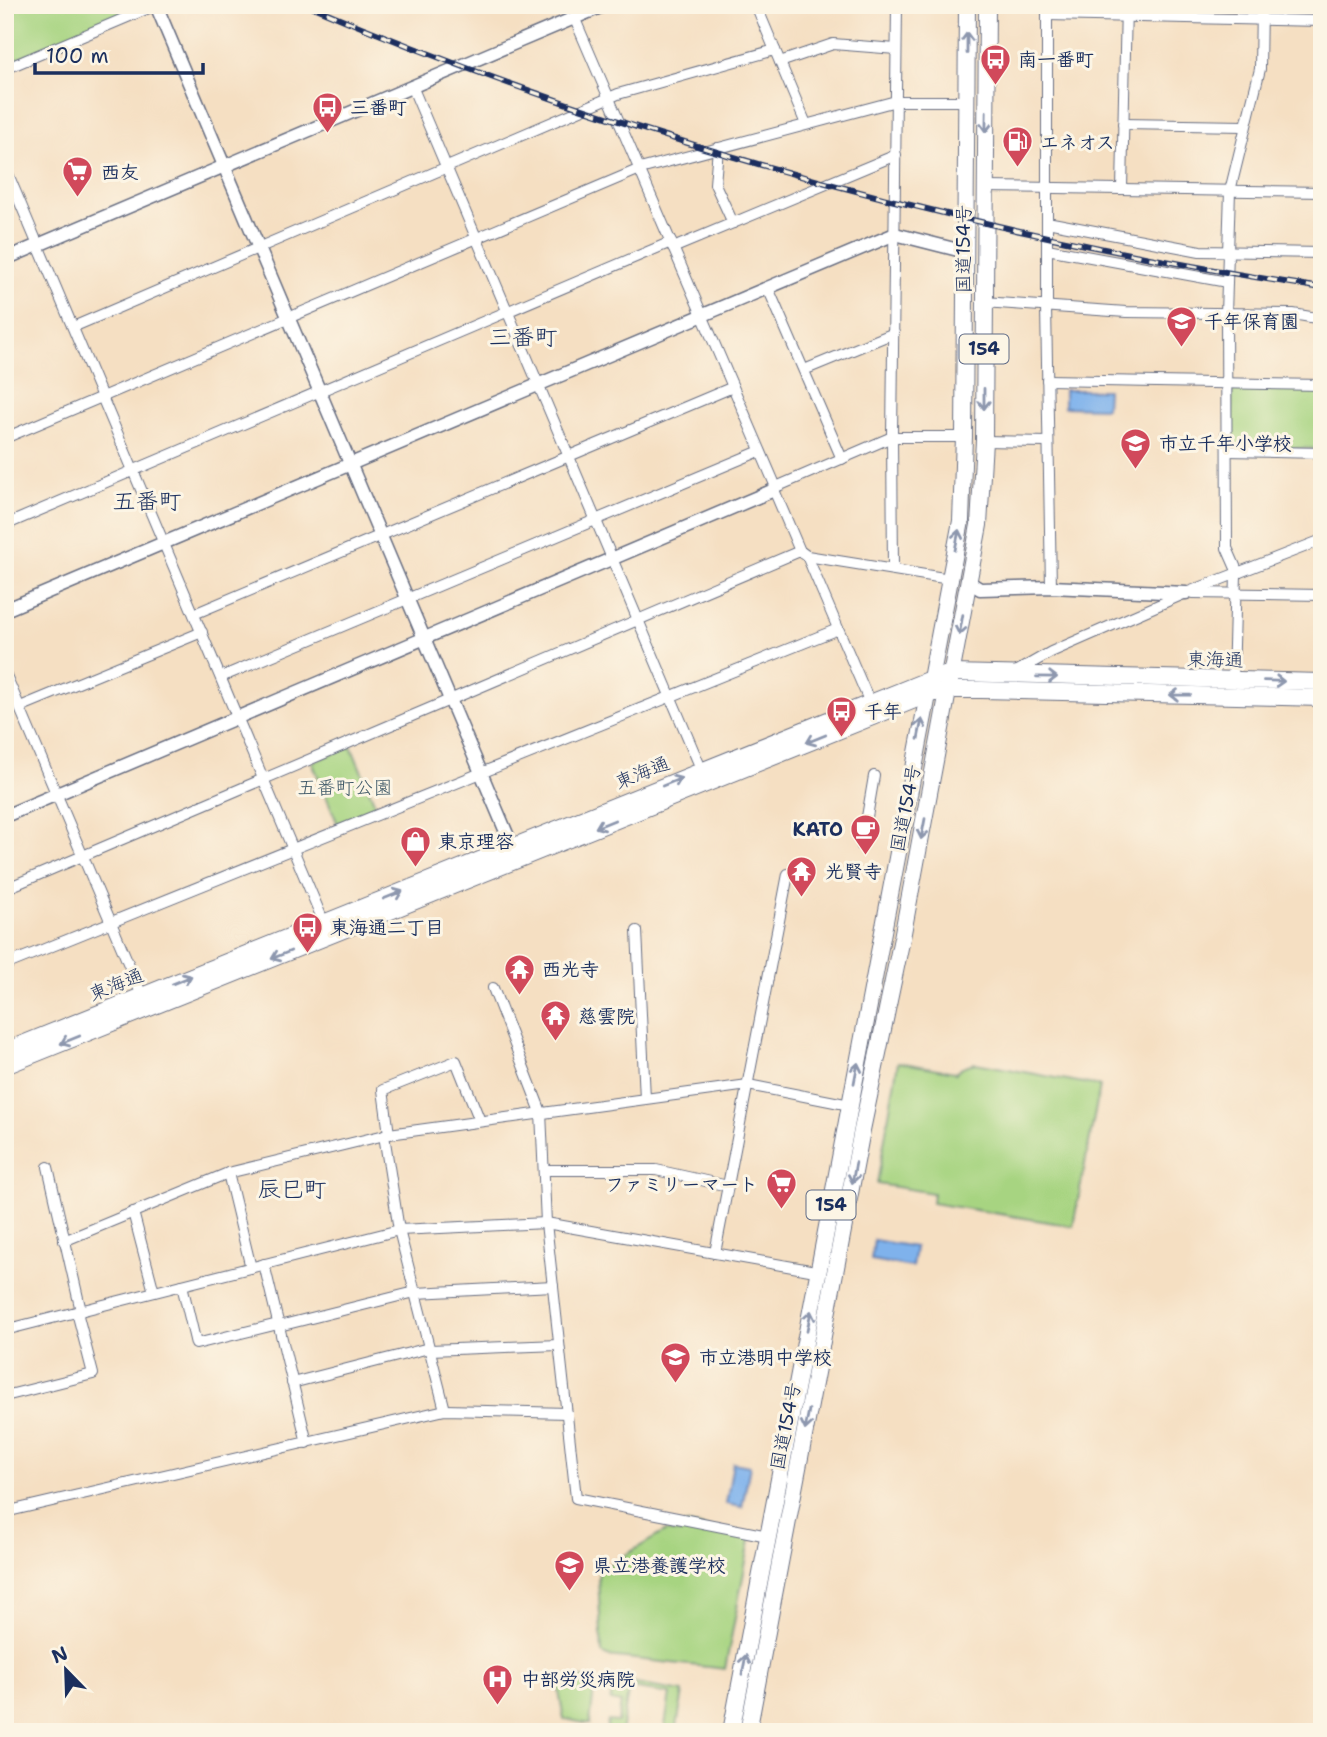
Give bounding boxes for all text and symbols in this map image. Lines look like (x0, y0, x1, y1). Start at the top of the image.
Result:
scale bar (35, 32, 203, 76)
one-way arrow (960, 32, 974, 55)
text: 100 m (46, 42, 109, 70)
bus stop icon: 南一番町 (978, 42, 1012, 86)
place label: 南一番町 (1018, 47, 1094, 72)
bus stop icon: 三番町 (310, 90, 344, 134)
place label: 三番町 (350, 95, 407, 120)
one-way arrow (979, 111, 992, 134)
fuel station icon: エネオス (1000, 125, 1034, 169)
place label: エネオス (1040, 130, 1115, 155)
supermarket icon: 西友 (61, 155, 95, 199)
place label: 西友 (101, 160, 139, 185)
street label: 国道154号 (951, 204, 976, 294)
school or university icon: 千年保育園 (1164, 304, 1198, 348)
place label: 千年保育園 (1204, 309, 1299, 334)
district label: 三番町 (489, 322, 558, 352)
road number: 154 (960, 334, 1009, 363)
one-way arrow (977, 387, 991, 410)
school or university icon: 市立千年小学校 (1119, 426, 1153, 470)
place label: 市立千年小学校 (1159, 431, 1292, 456)
district label: 五番町 (113, 486, 182, 516)
one-way arrow (951, 529, 964, 552)
one-way arrow (954, 613, 967, 636)
street label: 東海通 (1186, 647, 1244, 672)
one-way arrow (1035, 670, 1058, 684)
one-way arrow (1262, 674, 1285, 688)
one-way arrow (1169, 688, 1192, 701)
bus stop icon: 千年 (824, 694, 858, 738)
place label: 千年 (864, 699, 902, 724)
one-way arrow (914, 718, 928, 741)
one-way arrow (806, 734, 828, 747)
street label: 東海通 (611, 750, 673, 795)
street label: 国道154号 (885, 762, 926, 854)
park label: 五番町公園 (297, 775, 393, 800)
one-way arrow (661, 775, 683, 788)
cafe icon: KATO (849, 812, 883, 856)
place label: KATO (793, 817, 843, 842)
one-way arrow (915, 818, 929, 840)
one-way arrow (595, 819, 617, 832)
shop icon: 東京理容 (398, 824, 432, 868)
place label: 東京理容 (438, 829, 514, 854)
temple icon: 光賢寺 (785, 854, 819, 898)
place label: 光賢寺 (825, 859, 882, 884)
one-way arrow (382, 887, 403, 900)
bus stop icon: 東海通二丁目 (290, 910, 324, 954)
place label: 東海通二丁目 (330, 915, 444, 940)
one-way arrow (270, 949, 292, 962)
temple icon: 西光寺 (502, 952, 536, 996)
place label: 西光寺 (542, 957, 599, 982)
street label: 東海通 (85, 962, 147, 1007)
one-way arrow (171, 972, 192, 985)
temple icon: 慈雲院 (538, 999, 572, 1043)
place label: 慈雲院 (578, 1004, 635, 1029)
one-way arrow (59, 1034, 81, 1047)
one-way arrow (849, 1062, 863, 1085)
one-way arrow (847, 1161, 860, 1184)
supermarket icon: ファミリーマート (764, 1167, 798, 1211)
place label: ファミリーマート (605, 1172, 758, 1197)
district label: 辰巳町 (258, 1174, 327, 1204)
road number: 154 (806, 1190, 856, 1220)
one-way arrow (802, 1310, 816, 1333)
school or university icon: 市立港明中学校 (659, 1340, 693, 1384)
place label: 市立港明中学校 (699, 1345, 832, 1370)
street label: 国道154号 (765, 1380, 806, 1472)
one-way arrow (800, 1408, 813, 1431)
school or university icon: 県立港養護学校 (553, 1548, 587, 1592)
place label: 県立港養護学校 (593, 1553, 726, 1578)
north arrow (32, 1636, 102, 1706)
text: N (48, 1640, 71, 1669)
one-way arrow (737, 1654, 751, 1677)
hospital icon: 中部労災病院 (481, 1662, 515, 1706)
place label: 中部労災病院 (521, 1667, 635, 1692)

